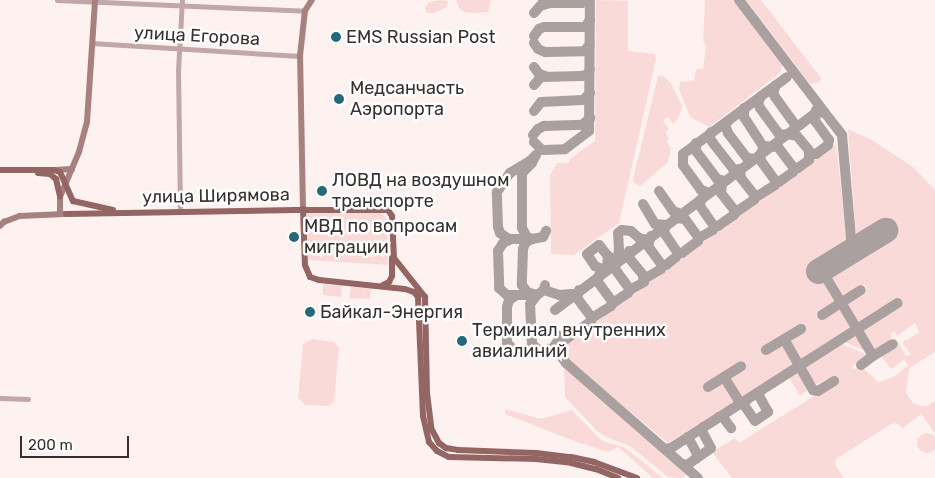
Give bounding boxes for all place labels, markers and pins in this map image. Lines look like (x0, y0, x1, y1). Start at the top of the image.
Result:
place label: EMS Russian Рost (346, 26, 495, 48)
marker: EMS Russian Рost (330, 31, 342, 43)
place label: Медсанчасть Аэропорта (350, 78, 464, 120)
marker: Медсанчасть Аэропорта (332, 92, 346, 106)
place label: ЛОВД на воздушном транспорте (332, 170, 509, 212)
marker: ЛОВД на воздушном транспорте (316, 185, 328, 197)
place label: МВД по вопросам миграции (304, 216, 457, 258)
marker: МВД по вопросам миграции (288, 231, 300, 243)
place label: Байкал-Энергия (320, 301, 463, 323)
marker: Байкал-Энергия (304, 306, 316, 318)
place label: Терминал внутренних авиалиний (472, 320, 666, 362)
marker: Терминал внутренних авиалиний (456, 335, 468, 347)

